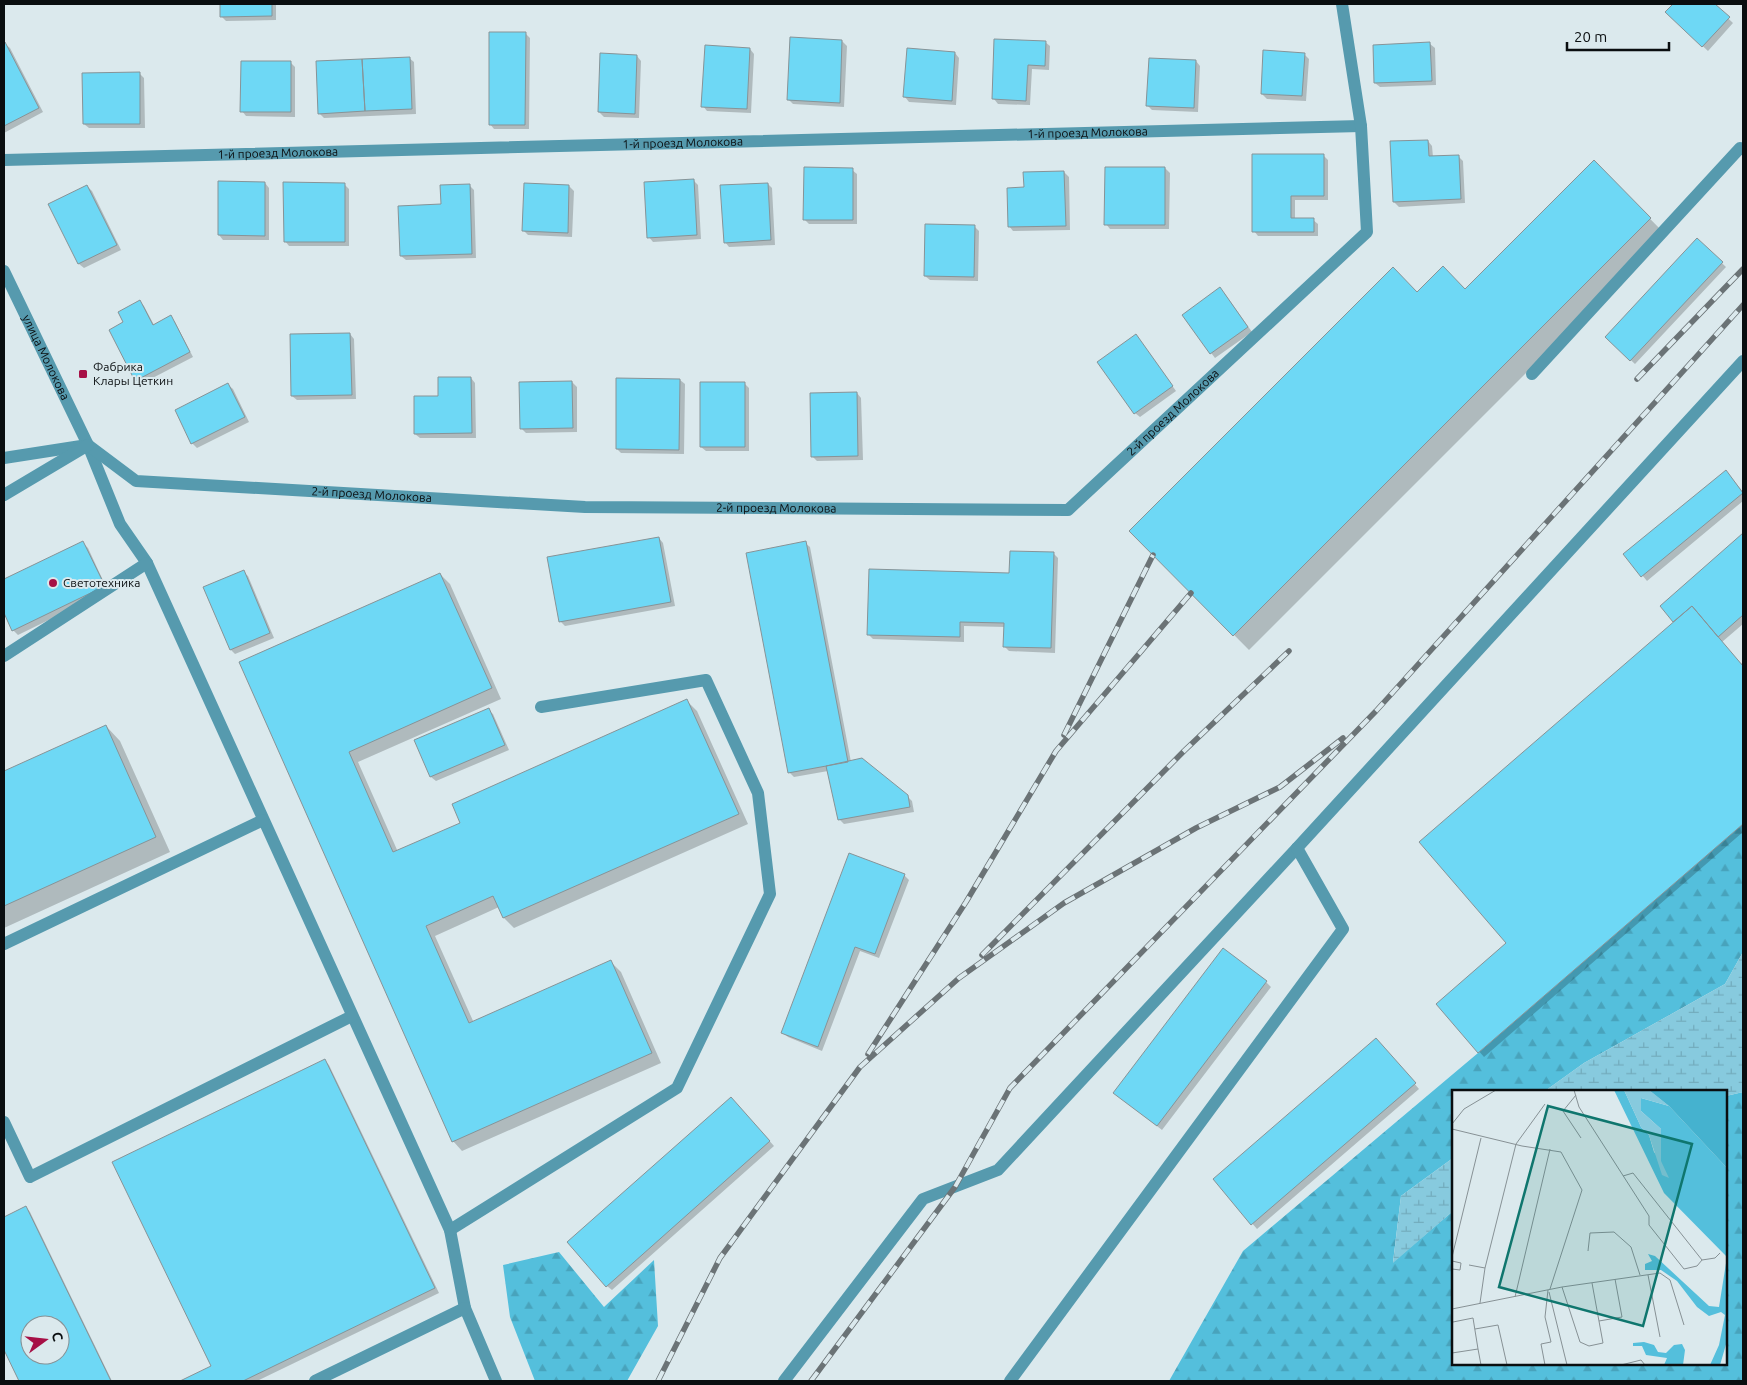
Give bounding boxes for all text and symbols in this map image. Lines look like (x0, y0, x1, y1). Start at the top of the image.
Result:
scale bar (1567, 20, 1670, 52)
text: 20 m (1574, 28, 1607, 45)
street label: 1-й проезд Молокова (1027, 124, 1148, 140)
street label: 1-й проезд Молокова (622, 134, 743, 151)
street label: 1-й проезд Молокова (217, 145, 338, 161)
street label: улица Молокова (20, 313, 72, 402)
place label: Фабрика Клары Цеткин (93, 360, 173, 387)
street label: 2-й проезд Молокова (1124, 366, 1221, 458)
marker: Фабрика Клары Цеткин (77, 368, 89, 380)
street label: 2-й проезд Молокова (311, 484, 432, 504)
street label: 2-й проезд Молокова (716, 501, 837, 515)
place label: Светотехника (63, 576, 140, 589)
marker: Светотехника (47, 577, 59, 589)
inset map (1452, 1090, 1727, 1365)
north arrow (20, 1315, 70, 1365)
text: С (49, 1330, 66, 1343)

